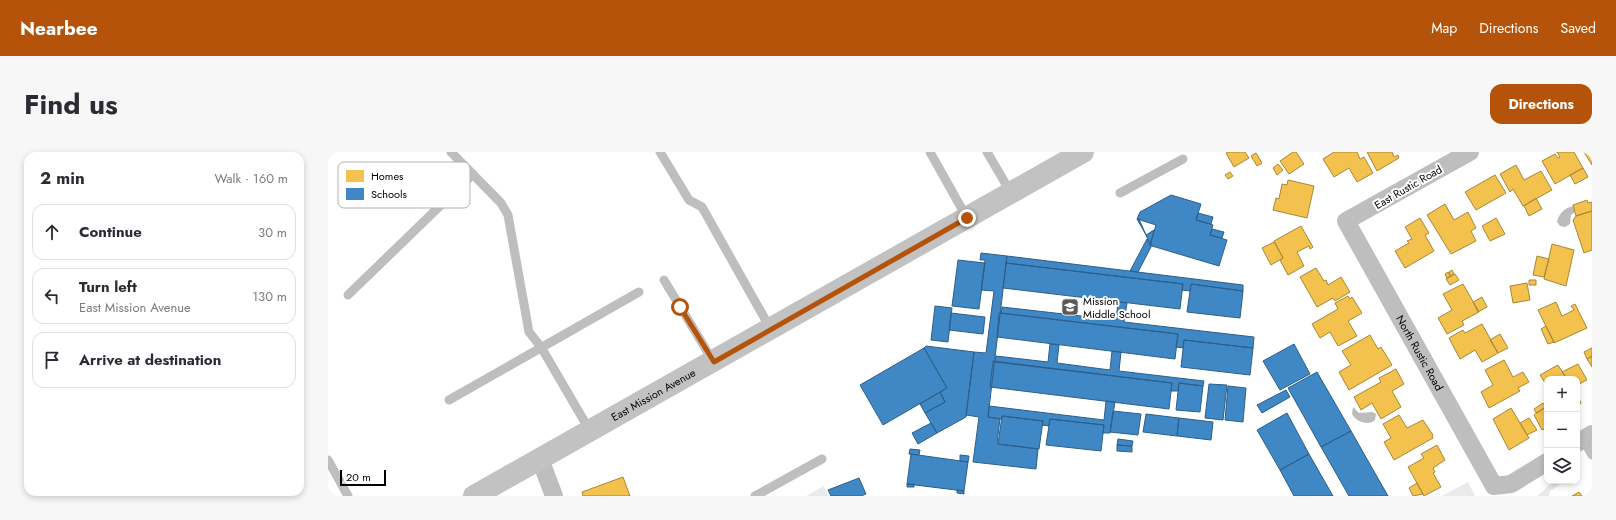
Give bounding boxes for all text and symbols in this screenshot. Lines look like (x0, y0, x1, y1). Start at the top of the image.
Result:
text: Nearbee (20, 15, 98, 42)
text: Map (1431, 18, 1457, 38)
text: Directions (1479, 18, 1539, 38)
text: Saved (1561, 18, 1596, 38)
text: Find us (24, 84, 118, 125)
button: Directions (1490, 84, 1592, 124)
street label: East Rustic Road (1371, 161, 1445, 213)
legend (338, 162, 470, 208)
text: 2 min (40, 166, 85, 190)
text: Homes (371, 168, 404, 184)
text: Walk · 160 m (215, 169, 288, 188)
text: Schools (371, 186, 408, 202)
route end (958, 209, 976, 227)
icon: ahead (41, 221, 63, 243)
text: Continue (79, 221, 142, 243)
text: 30 m (258, 223, 287, 242)
text: Turn left (79, 276, 137, 298)
icon: left (41, 285, 63, 307)
text: 130 m (252, 287, 287, 306)
place label: Mission Middle School (1083, 293, 1150, 322)
school or university icon: Mission Middle School (1060, 297, 1080, 317)
text: East Mission Avenue (79, 298, 191, 317)
route start (671, 298, 689, 316)
street label: North Rustic Road (1392, 312, 1447, 394)
icon: arrive (41, 349, 63, 371)
text: Arrive at destination (79, 349, 221, 371)
street label: East Mission Avenue (608, 364, 699, 425)
map controls (1544, 376, 1580, 484)
button: + (1544, 376, 1580, 412)
button: − (1544, 412, 1580, 448)
button: layers (1544, 448, 1580, 484)
scale bar (340, 468, 386, 487)
text: 20 m (346, 469, 371, 485)

